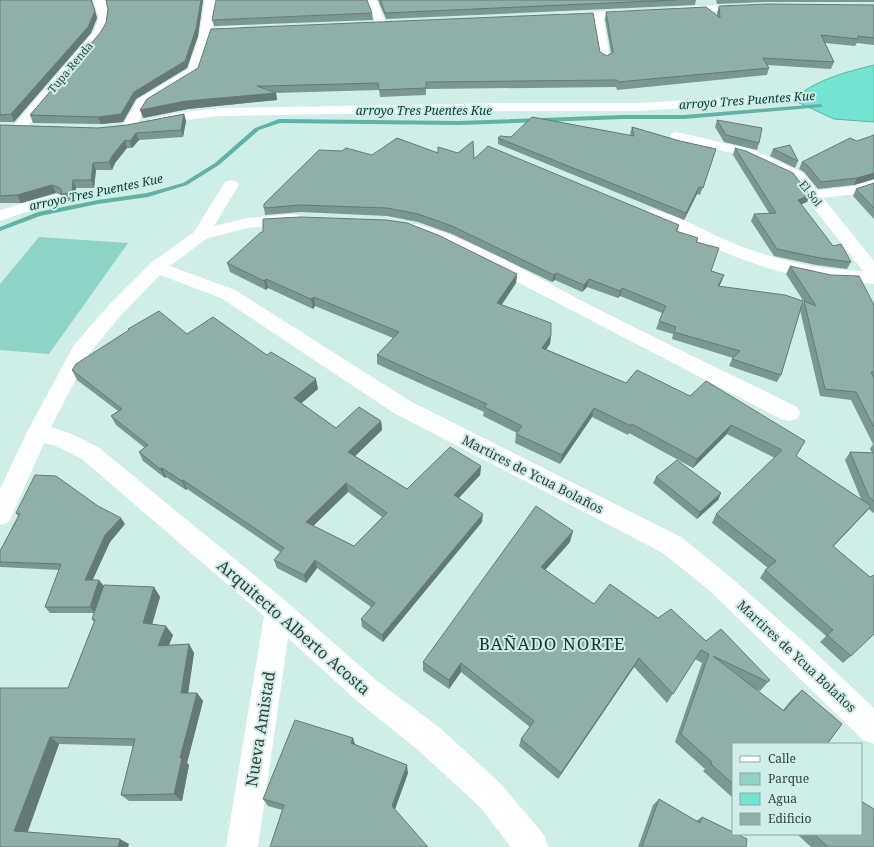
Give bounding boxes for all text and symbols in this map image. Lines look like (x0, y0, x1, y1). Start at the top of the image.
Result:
street label: Tupa Renda (44, 38, 96, 96)
water label: arroyo Tres Puentes Kue (678, 87, 816, 113)
water label: arroyo Tres Puentes Kue (356, 102, 492, 119)
water label: arroyo Tres Puentes Kue (28, 170, 164, 214)
street label: El Sol (796, 177, 826, 209)
street label: Martires de Ycua Bolaños (459, 430, 607, 518)
street label: Arquitecto Alberto Acosta (213, 554, 375, 700)
street label: Martires de Ycua Bolaños (734, 596, 861, 716)
district label: BAÑADO NORTE (479, 632, 625, 655)
street label: Nueva Amistad (240, 670, 280, 788)
legend (732, 743, 862, 835)
text: Calle (768, 750, 796, 767)
text: Parque (768, 770, 809, 787)
text: Agua (768, 790, 797, 807)
text: Edificio (768, 810, 811, 827)

